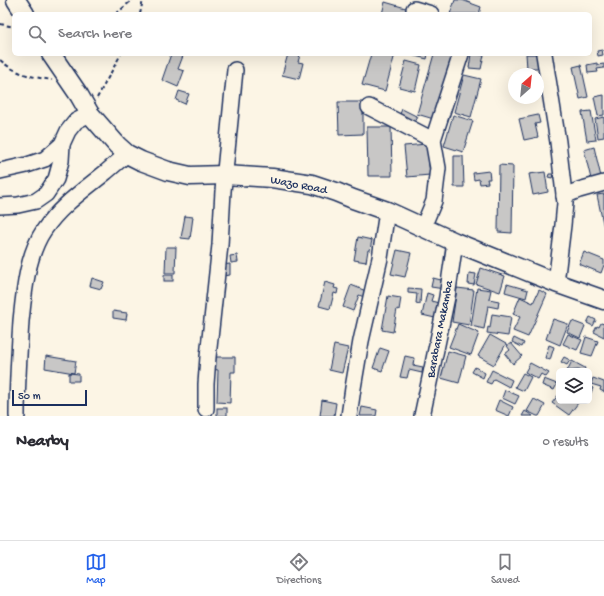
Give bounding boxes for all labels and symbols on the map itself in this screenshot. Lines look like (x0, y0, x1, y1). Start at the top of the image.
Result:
north arrow (508, 68, 544, 104)
street label: Wazo Road (269, 174, 329, 198)
street label: Barabara Makamba (424, 279, 457, 380)
scale bar (12, 388, 87, 407)

